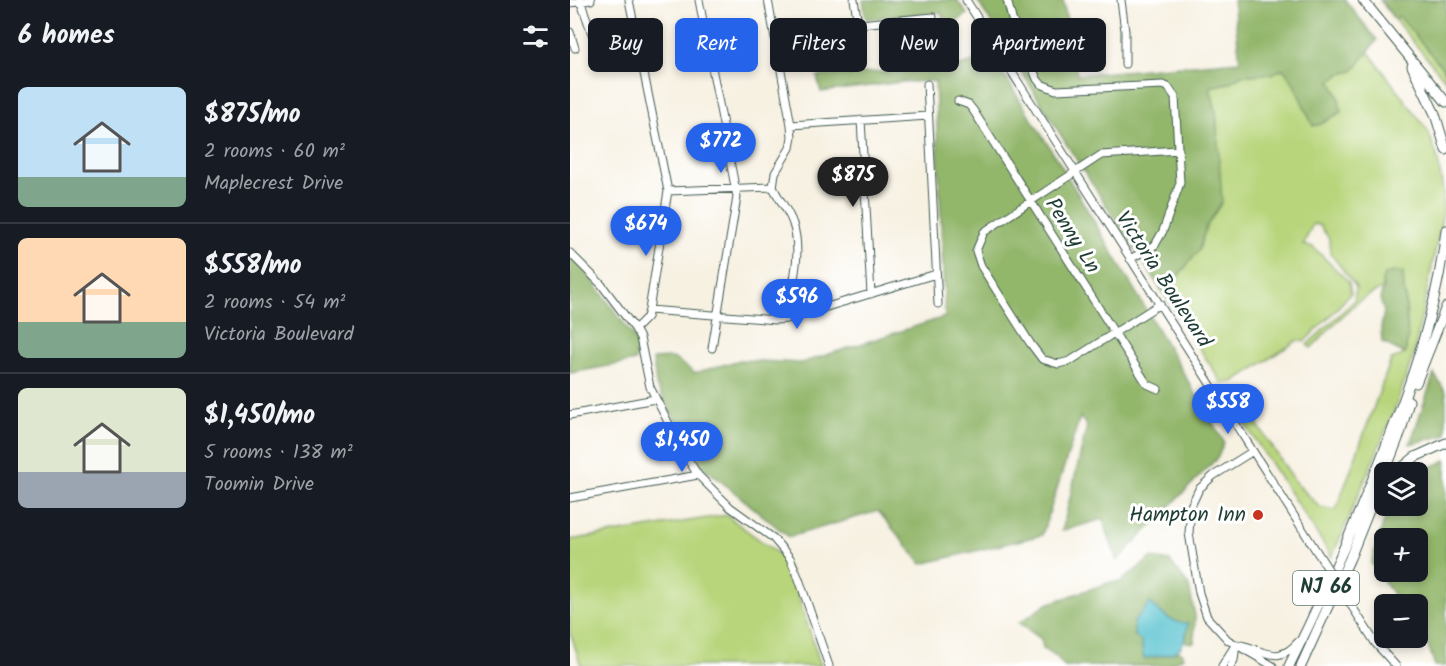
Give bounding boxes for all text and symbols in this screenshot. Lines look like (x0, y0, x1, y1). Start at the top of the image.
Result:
text: 6 homes (18, 15, 115, 57)
chip: Buy (588, 18, 663, 72)
chip: Rent (675, 18, 758, 72)
chip: Filters (770, 18, 867, 72)
chip: New (879, 18, 959, 72)
chip: Apartment (971, 18, 1106, 72)
icon: filters (519, 20, 552, 53)
text: $875/mo (204, 94, 301, 136)
icon: home (66, 111, 138, 183)
pin: $772 (685, 123, 757, 174)
text: $772 (700, 126, 742, 158)
text: 2 rooms · 60 m² (204, 136, 345, 168)
pin: $875 (817, 157, 889, 208)
text: $875 (831, 160, 875, 192)
text: Maplecrest Drive (204, 168, 343, 200)
street label: Penny Ln (1036, 192, 1108, 280)
street label: Victoria Boulevard (1106, 205, 1220, 355)
pin: $674 (610, 206, 682, 257)
text: $674 (624, 209, 668, 241)
text: $558/mo (204, 245, 302, 287)
icon: home (66, 262, 138, 334)
pin: $596 (761, 279, 833, 330)
text: $596 (776, 282, 818, 314)
text: 2 rooms · 54 m² (204, 287, 345, 319)
text: Victoria Boulevard (204, 319, 354, 351)
pin: $558 (1192, 384, 1264, 435)
text: $558 (1206, 387, 1250, 419)
text: $1,450/mo (204, 395, 315, 437)
icon: home (66, 412, 138, 484)
pin: $1,450 (633, 422, 731, 473)
text: $1,450 (655, 425, 709, 457)
text: 5 rooms · 138 m² (204, 437, 353, 469)
map controls (1374, 462, 1428, 648)
button: layers (1374, 462, 1428, 516)
text: Toomin Drive (204, 469, 314, 501)
place label: Hampton Inn (1129, 499, 1246, 532)
marker: Hampton Inn (1251, 508, 1265, 522)
button: + (1374, 528, 1428, 582)
road number: NJ 66 (1293, 571, 1359, 605)
button: − (1374, 594, 1428, 648)

